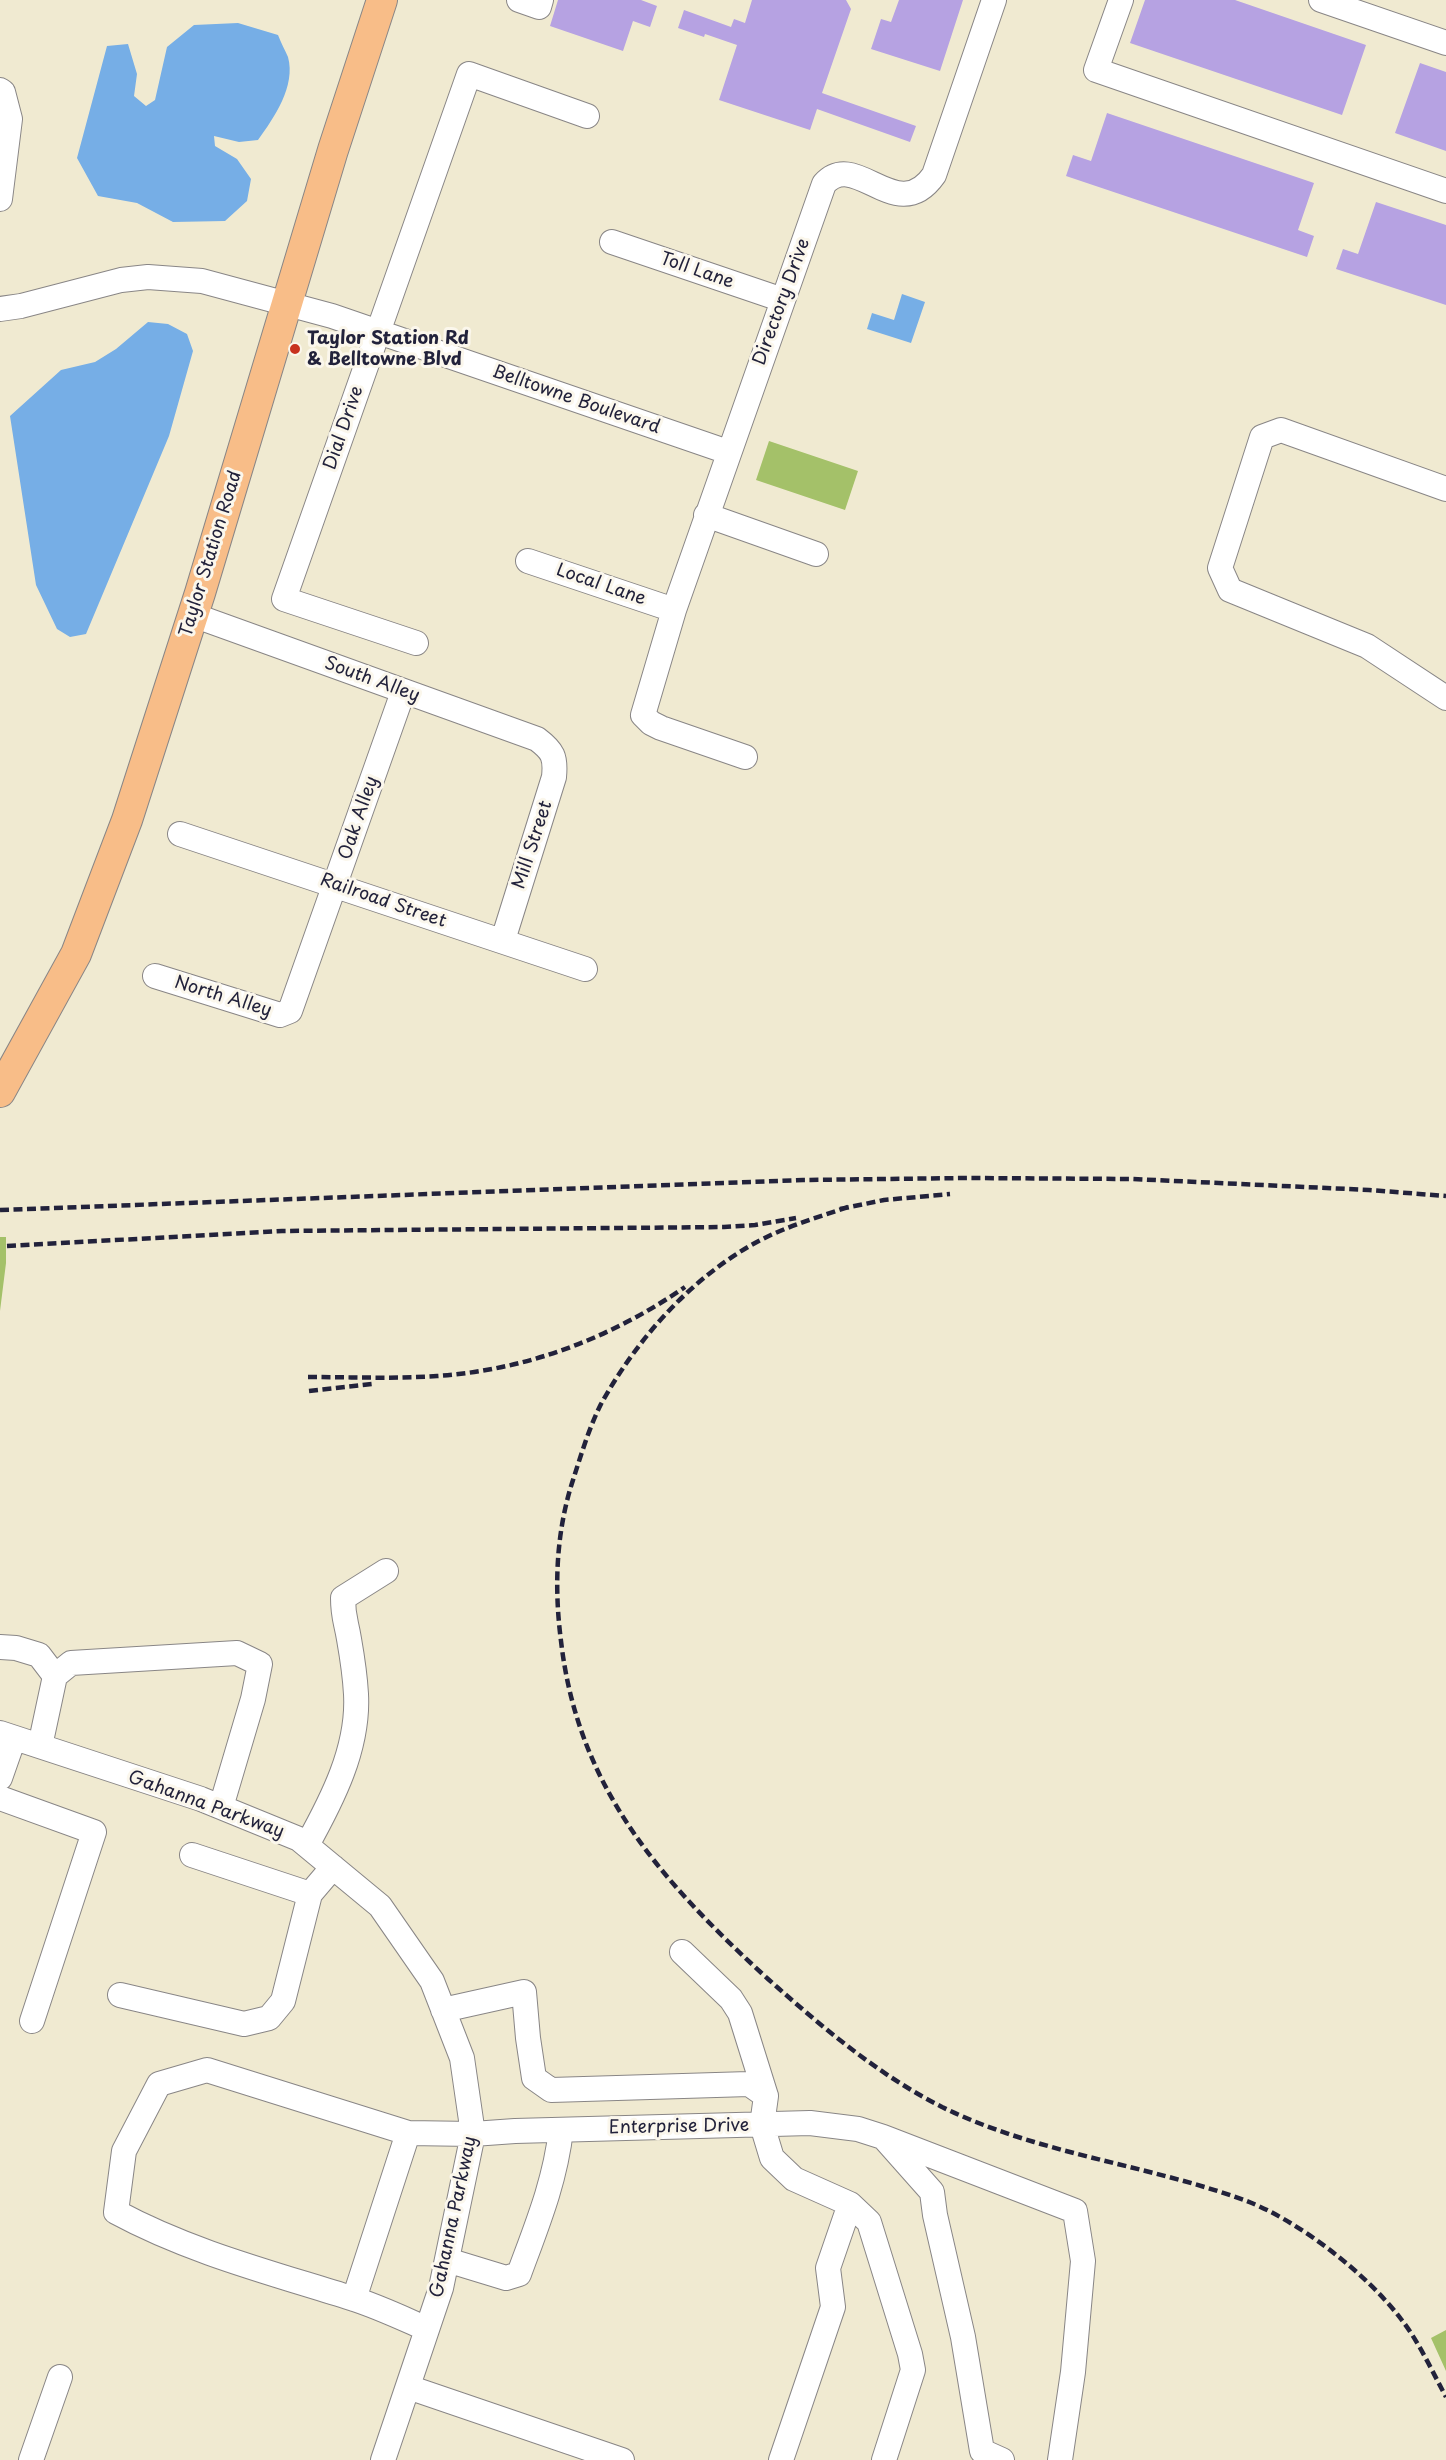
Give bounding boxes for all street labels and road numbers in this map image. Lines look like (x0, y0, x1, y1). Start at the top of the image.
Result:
street label: Directory Drive (749, 236, 815, 368)
street label: Toll Lane (657, 248, 737, 294)
street label: Belltowne Boulevard (489, 361, 663, 439)
street label: Dial Drive (320, 383, 368, 473)
street label: Taylor Station Road (175, 468, 247, 640)
street label: Local Lane (553, 560, 649, 610)
street label: South Alley (321, 653, 423, 707)
street label: Oak Alley (335, 773, 383, 863)
street label: Mill Street (509, 798, 557, 892)
street label: Railroad Street (317, 869, 449, 933)
street label: North Alley (172, 972, 274, 1022)
street label: Gahanna Parkway (125, 1767, 287, 1843)
street label: Enterprise Drive (609, 2115, 749, 2139)
street label: Gahanna Parkway (426, 2134, 482, 2300)

